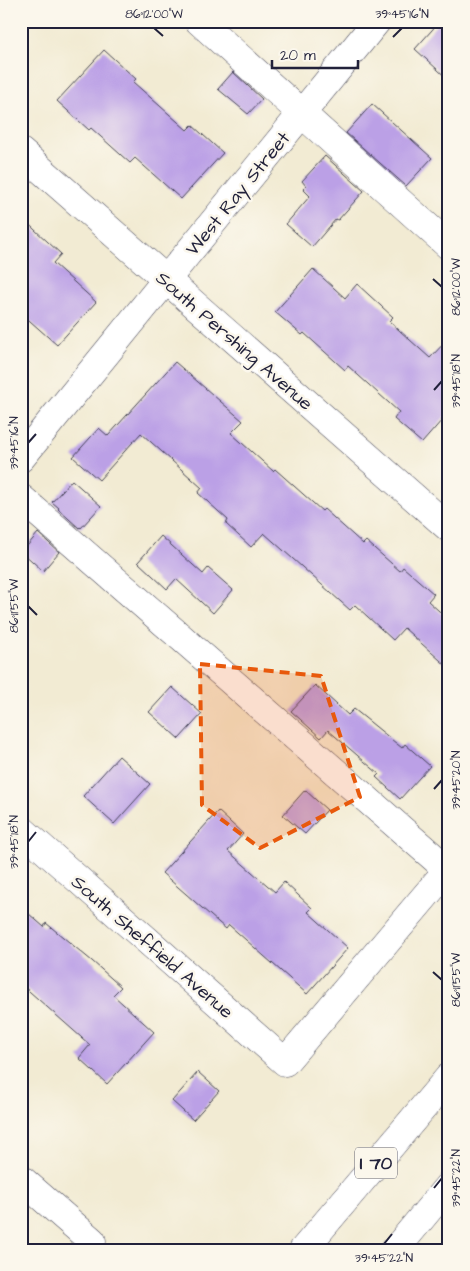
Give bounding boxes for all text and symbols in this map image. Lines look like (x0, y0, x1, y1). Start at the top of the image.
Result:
text: 86°12'00"W (125, 6, 183, 23)
text: 39°45'16"N (375, 6, 429, 23)
scale bar (272, 38, 359, 70)
text: 20 m (280, 45, 316, 66)
street label: West Ray Street (180, 126, 298, 262)
text: 86°12'00"W (448, 258, 465, 316)
street label: South Pershing Avenue (149, 265, 319, 418)
text: 39°45'18"N (448, 354, 465, 408)
text: 39°45'16"N (6, 416, 23, 470)
text: 86°11'55"W (6, 578, 23, 633)
text: 39°45'20"N (448, 750, 465, 809)
text: 39°45'18"N (6, 815, 23, 869)
street label: South Sheffield Avenue (65, 869, 239, 1025)
text: 86°11'55"W (448, 952, 465, 1007)
road number: I 70 (355, 1148, 397, 1178)
text: 39°45'22"N (448, 1148, 465, 1207)
text: 39°45'22"N (355, 1250, 414, 1267)

